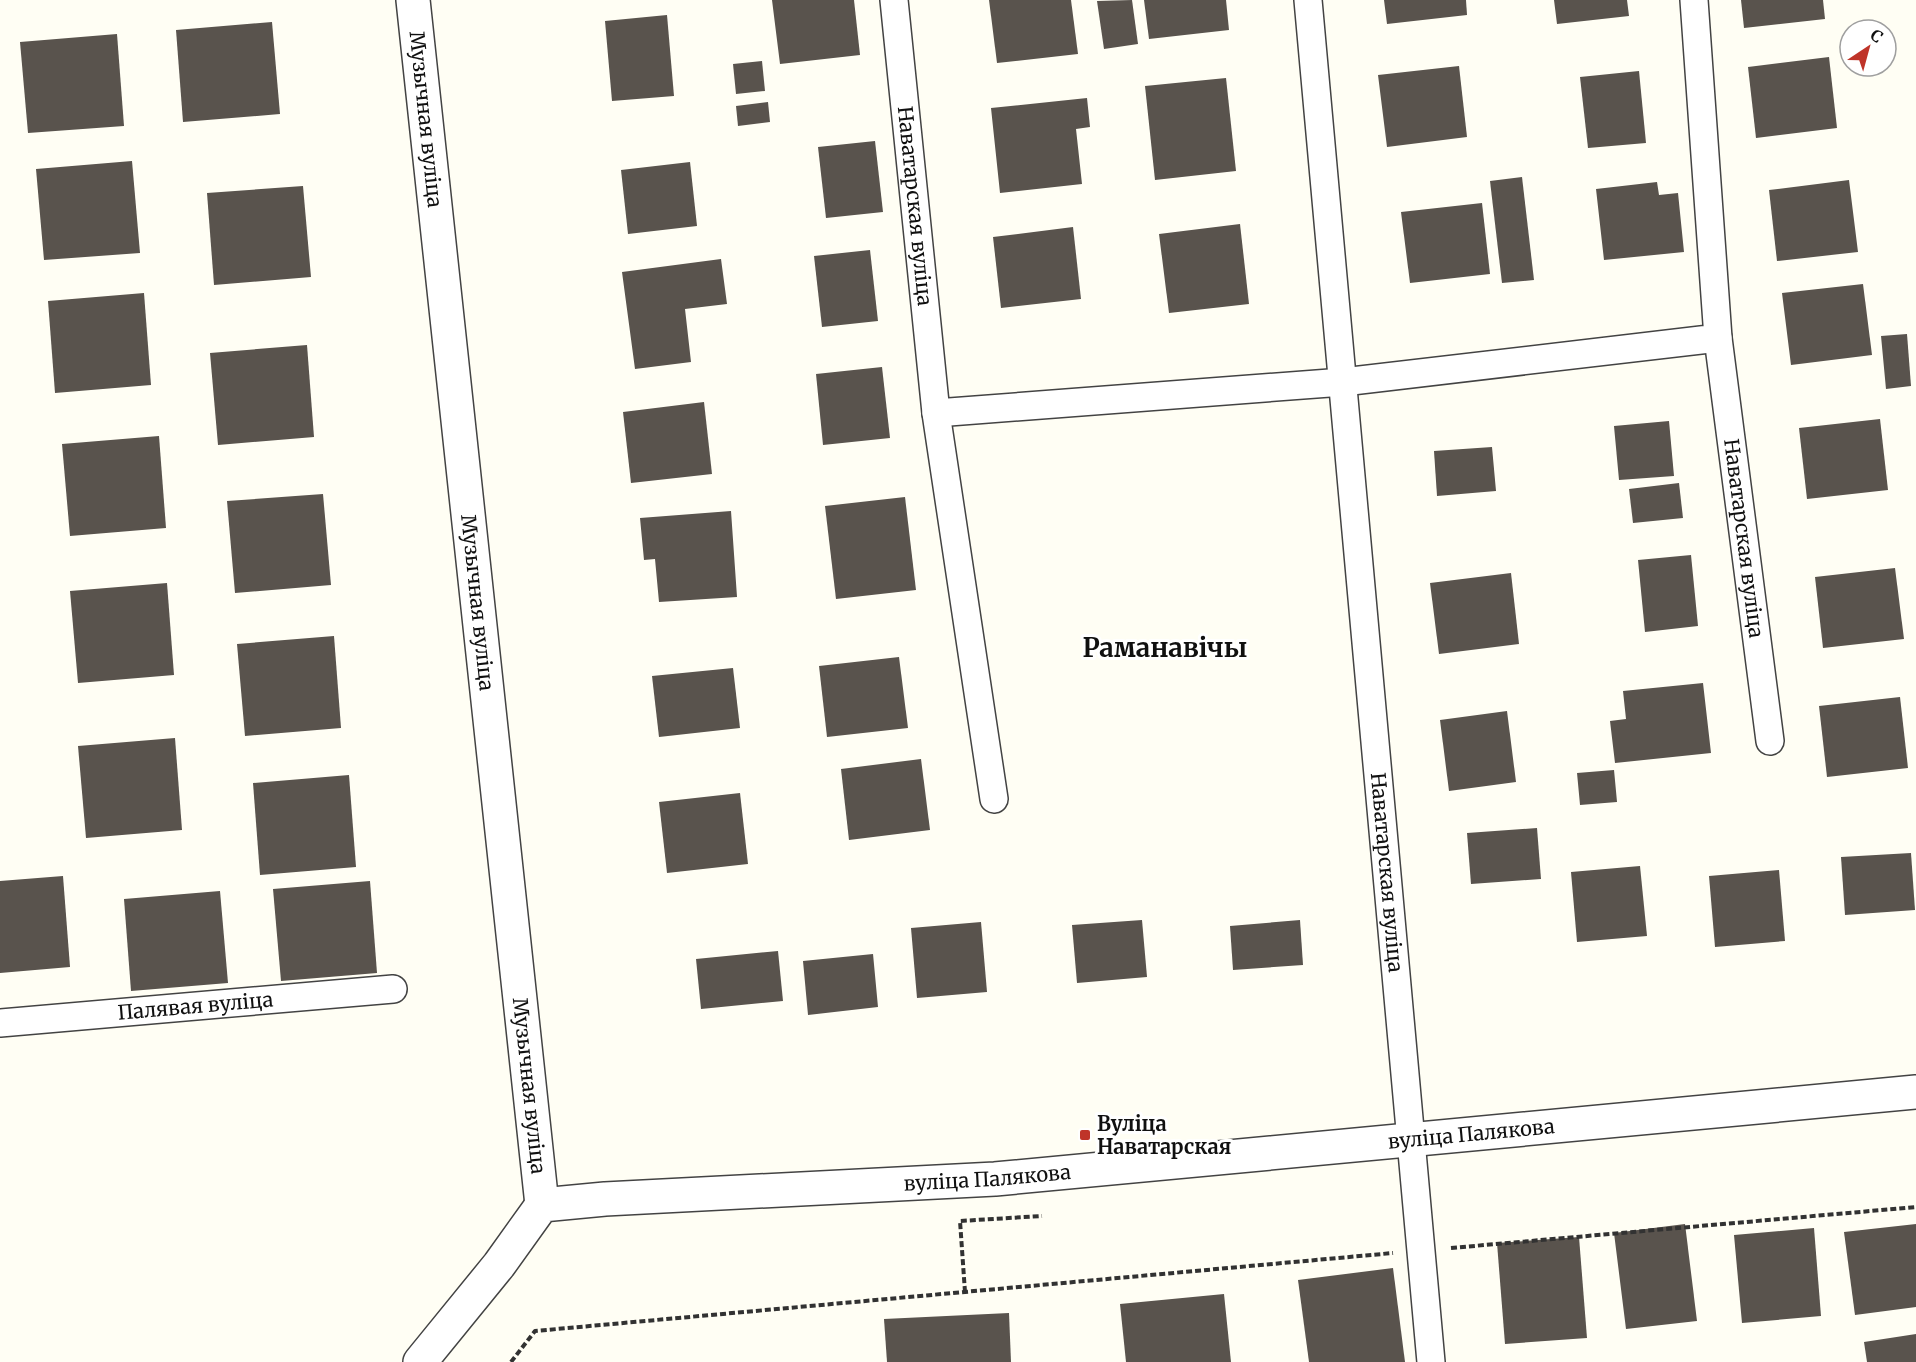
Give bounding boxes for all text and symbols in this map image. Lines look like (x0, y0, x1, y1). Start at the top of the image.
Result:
north arrow (1838, 18, 1898, 78)
text: С (1867, 25, 1887, 47)
street label: Музычная вуліца (404, 30, 448, 209)
street label: Наватарская вуліца (893, 105, 938, 307)
street label: Наватарская вуліца (1719, 437, 1770, 640)
street label: Музычная вуліца (456, 513, 500, 692)
district label: Раманавічы (1083, 631, 1247, 664)
street label: Наватарская вуліца (1366, 771, 1409, 974)
street label: Палявая вуліца (116, 986, 274, 1025)
street label: Музычная вуліца (508, 996, 552, 1175)
place label: Вуліца Наватарская (1097, 1111, 1231, 1159)
street label: вуліца Палякова (1387, 1113, 1556, 1154)
marker: Вуліца Наватарская (1078, 1128, 1092, 1142)
street label: вуліца Палякова (903, 1159, 1072, 1196)

